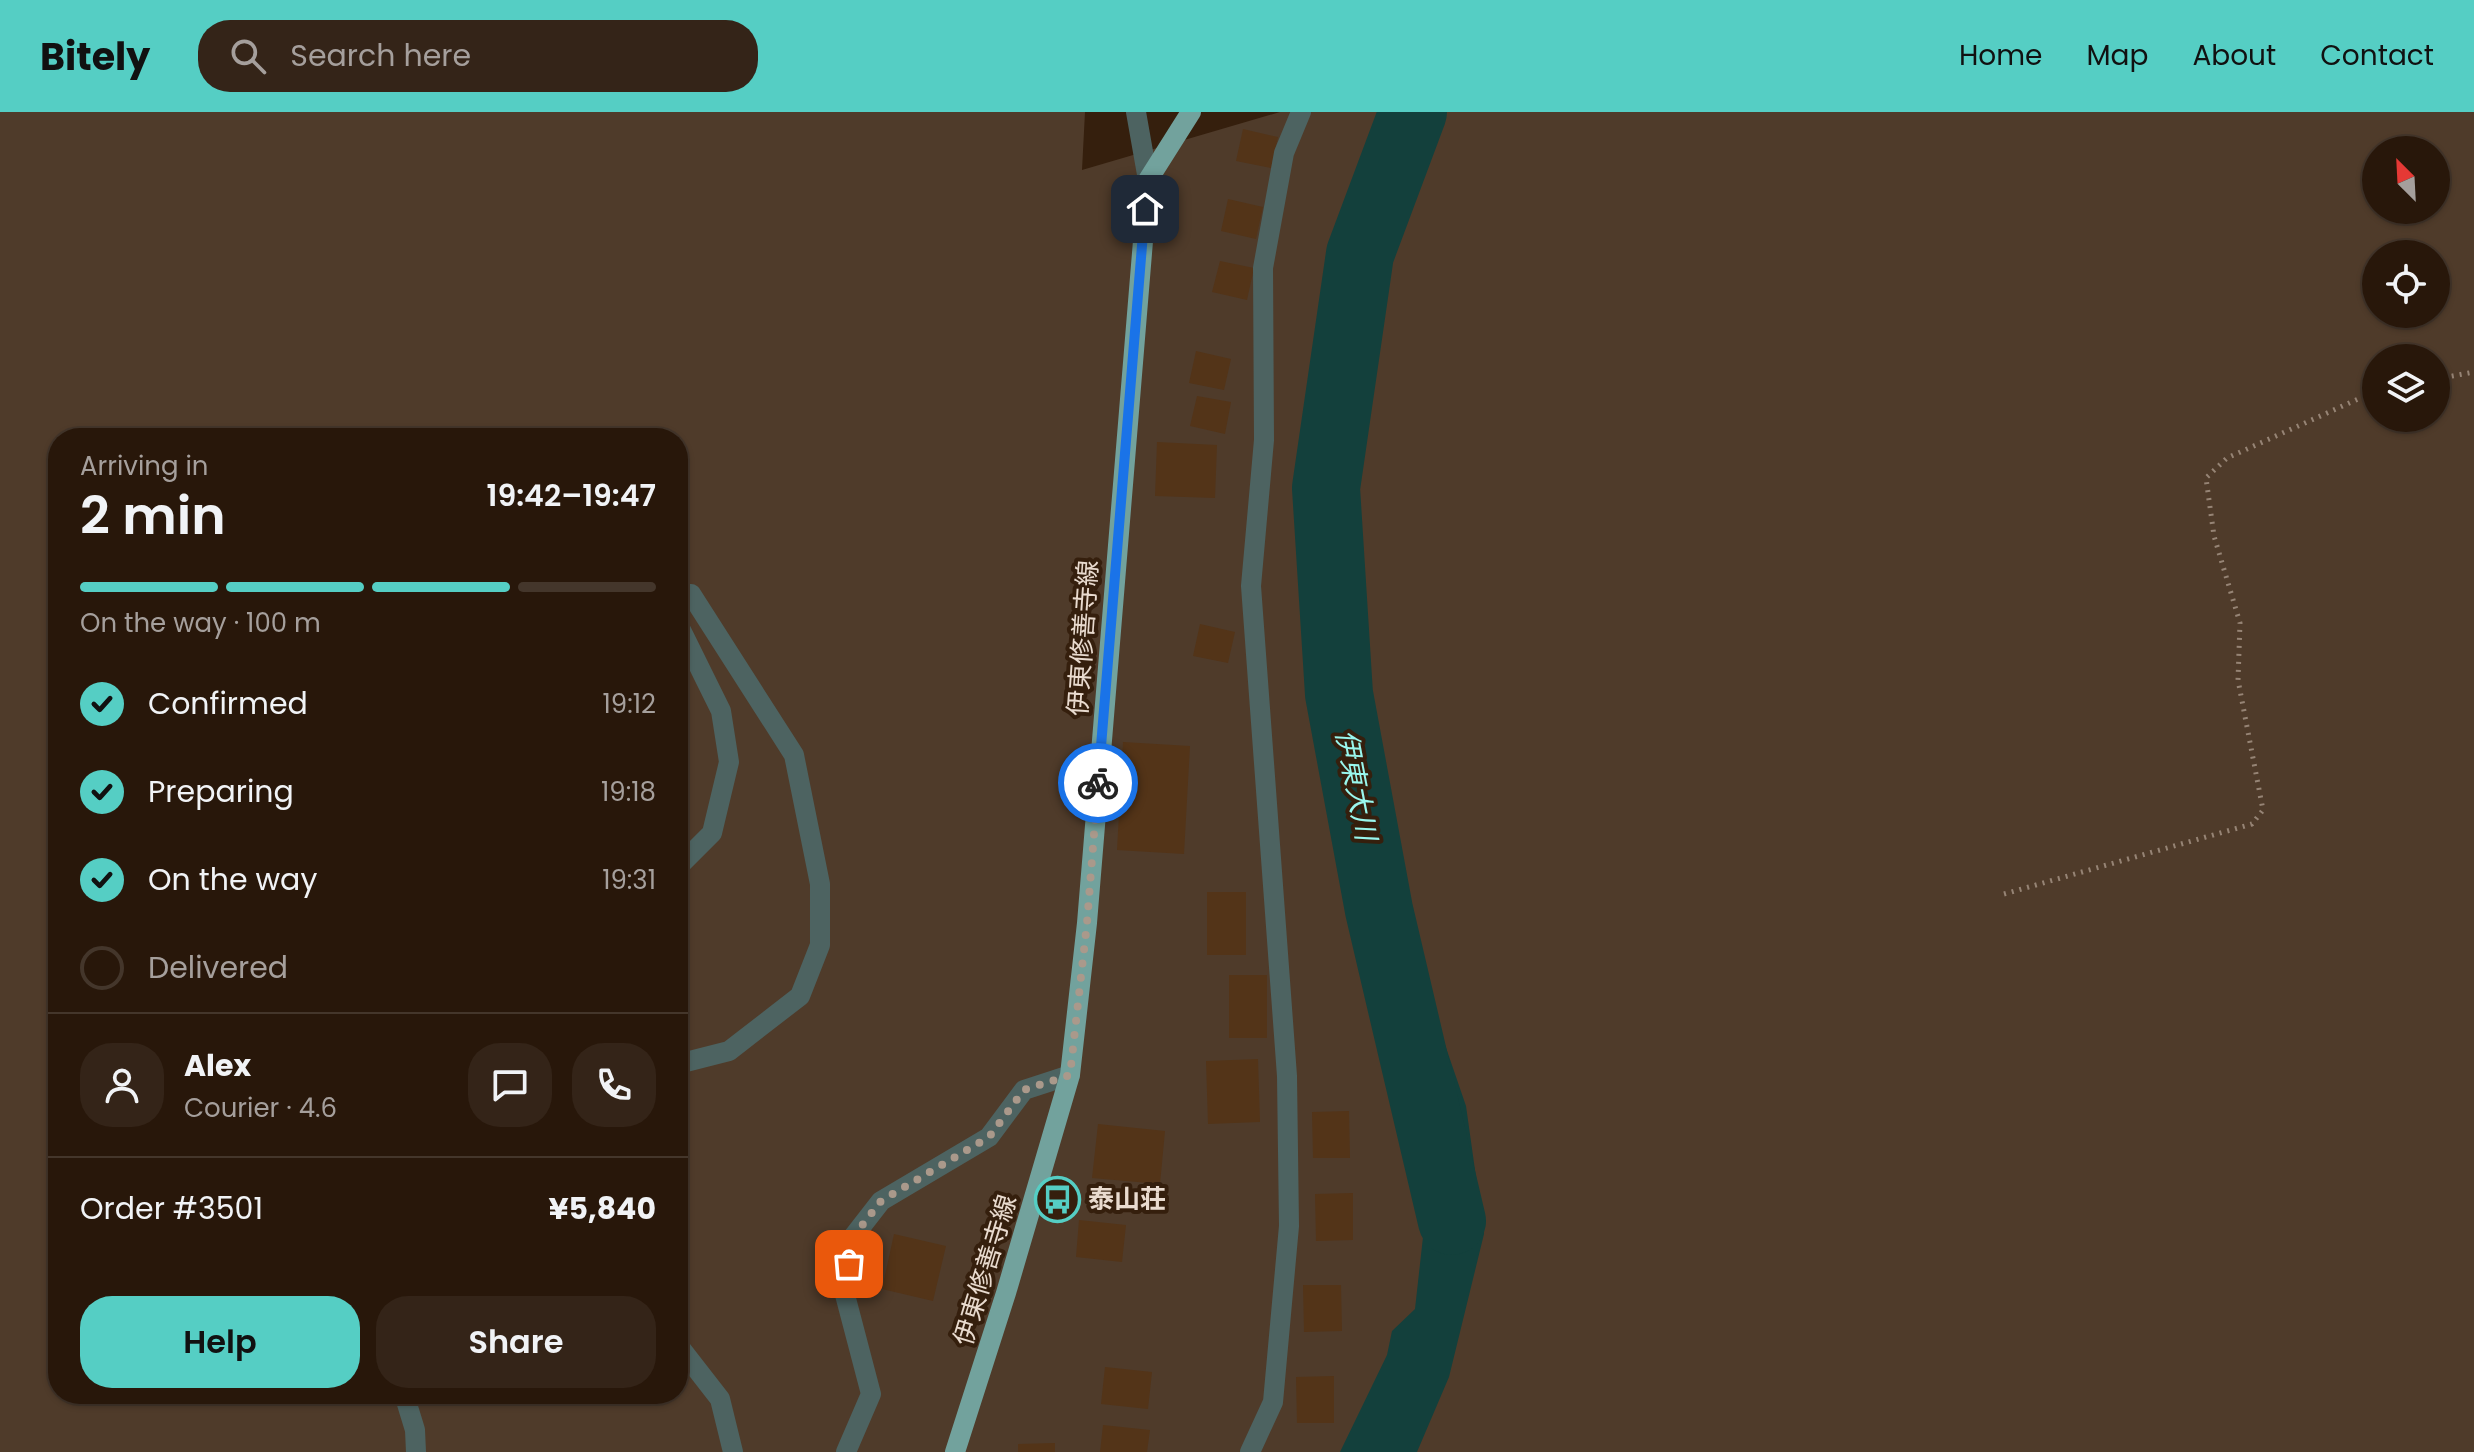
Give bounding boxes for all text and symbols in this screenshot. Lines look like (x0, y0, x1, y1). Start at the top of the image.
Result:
search box (198, 20, 758, 92)
text: Bitely (40, 30, 150, 83)
icon: search (226, 34, 270, 78)
text: Search here (290, 34, 471, 77)
text: Home (1959, 36, 2042, 75)
text: Map (2086, 36, 2148, 75)
text: About (2192, 36, 2276, 75)
text: Contact (2320, 36, 2434, 75)
north arrow (2362, 136, 2450, 224)
map controls (2362, 136, 2450, 432)
pin (1111, 175, 1179, 243)
icon: home (1123, 187, 1167, 231)
button: locate (2362, 240, 2450, 328)
button: layers (2362, 344, 2450, 432)
text: Arriving in (80, 448, 209, 484)
text: 19:42–19:47 (487, 474, 656, 517)
text: 2 min (80, 479, 226, 552)
street label: 伊東修善寺線 (1060, 559, 1106, 717)
text: On the way · 100 m (80, 605, 321, 641)
icon: check (80, 682, 124, 726)
text: Confirmed (148, 682, 308, 725)
text: 19:12 (602, 686, 656, 722)
water label: 伊東大川 (1326, 726, 1386, 847)
courier (1058, 743, 1138, 823)
icon: bike (1076, 761, 1120, 805)
icon: check (80, 770, 124, 814)
text: Preparing (148, 770, 294, 813)
text: 19:18 (601, 774, 656, 810)
icon: check (80, 858, 124, 902)
text: On the way (148, 858, 317, 901)
text: 19:31 (602, 862, 656, 898)
text: Delivered (148, 946, 288, 989)
button: person (80, 1043, 164, 1127)
button: chat (468, 1043, 552, 1127)
button: phone (572, 1043, 656, 1127)
text: Alex (184, 1044, 251, 1087)
text: Courier · 4.6 (184, 1090, 337, 1126)
bus stop icon: 泰山荘 (1033, 1175, 1081, 1223)
place label: 泰山荘 (1088, 1181, 1166, 1217)
text: Order #3501 (80, 1187, 263, 1230)
text: ¥5,840 (548, 1187, 656, 1230)
street label: 伊東修善寺線 (945, 1190, 1025, 1350)
pin (815, 1230, 883, 1298)
icon: bag (827, 1242, 871, 1286)
button: Help (80, 1296, 360, 1388)
button: Share (376, 1296, 656, 1388)

